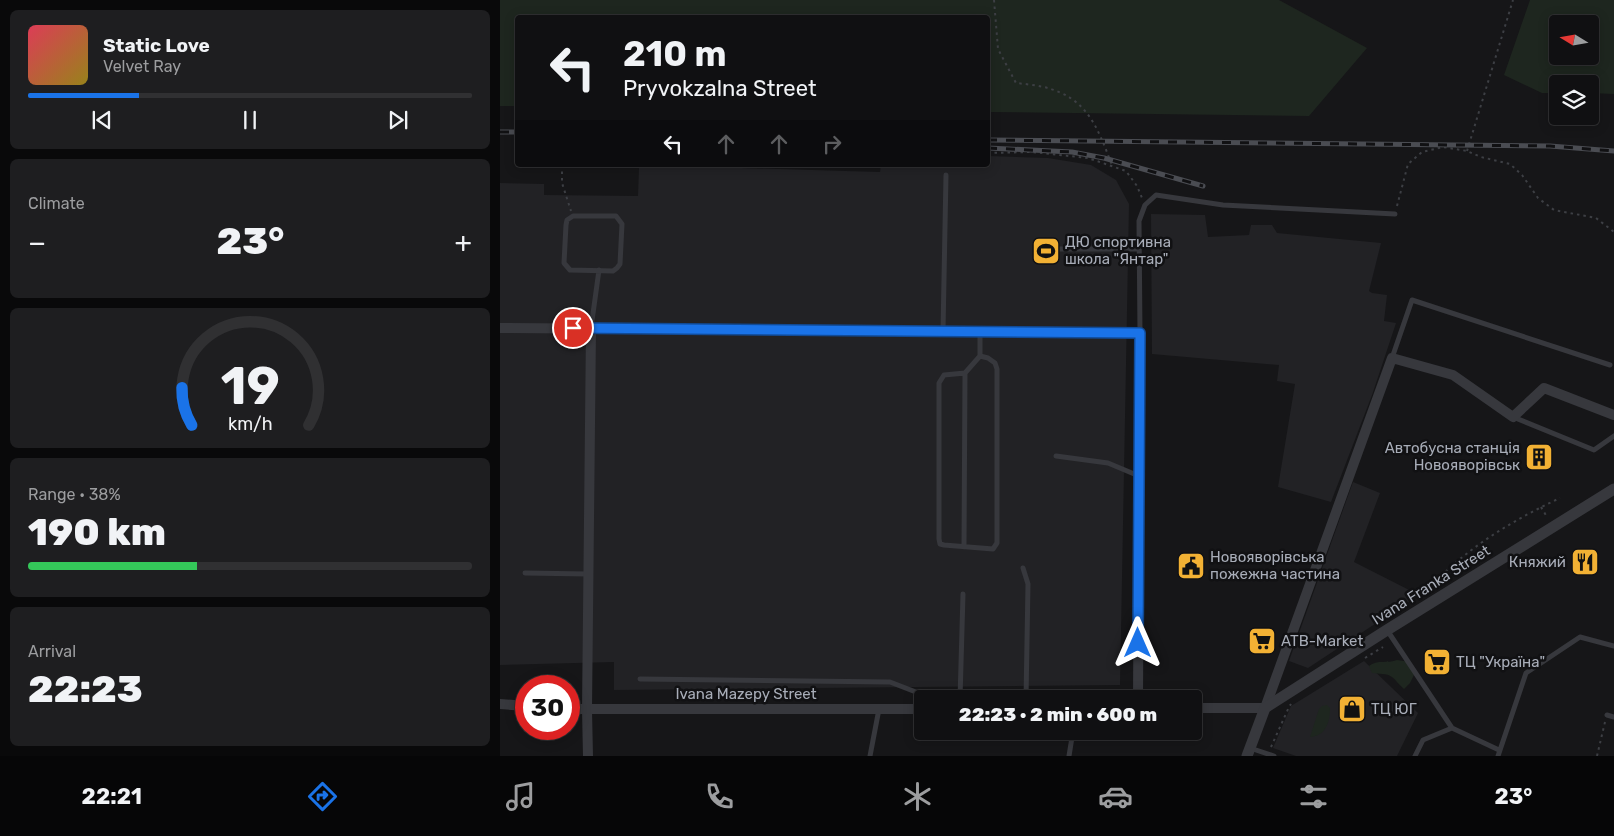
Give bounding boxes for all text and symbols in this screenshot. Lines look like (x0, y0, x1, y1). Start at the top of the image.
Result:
north arrow (1549, 15, 1599, 65)
map controls (1549, 15, 1599, 125)
text: 210 m (623, 33, 726, 75)
text: Static Love (103, 34, 210, 57)
icon: left (540, 35, 605, 100)
text: Velvet Ray (103, 57, 181, 76)
text: Pryvokzalna Street (623, 75, 817, 102)
button: layers (1549, 75, 1599, 125)
icon: previous (88, 106, 116, 134)
icon: pause (236, 106, 264, 134)
icon: next (384, 106, 412, 134)
icon: left (659, 130, 687, 158)
icon: ahead (712, 130, 740, 158)
icon: ahead (765, 130, 793, 158)
icon: right (818, 130, 846, 158)
text: Climate (28, 194, 85, 213)
text: 23° (217, 218, 284, 264)
text: − (28, 226, 46, 259)
text: + (455, 226, 472, 259)
place label: ДЮ спортивна школа "Янтар" (1065, 233, 1171, 268)
sports icon: ДЮ спортивна школа "Янтар" (1031, 236, 1061, 266)
pin (552, 307, 594, 349)
icon: arrive (559, 314, 587, 342)
text: 19 (220, 355, 280, 417)
text: km/h (228, 413, 272, 434)
place label: Автобусна станція Новояворівськ (1385, 439, 1520, 474)
building icon: Автобусна станція Новояворівськ (1524, 442, 1554, 472)
text: Range · 38% (28, 485, 121, 504)
text: 190 km (28, 509, 166, 555)
street label: Ivana Franka Street (1369, 541, 1493, 629)
restaurant icon: Княжий (1570, 547, 1600, 577)
place label: Новояворівська пожежна частина (1210, 548, 1340, 583)
public building icon: Новояворівська пожежна частина (1176, 551, 1206, 581)
place label: Княжий (1509, 553, 1566, 571)
position arrow (1111, 616, 1163, 668)
supermarket icon: ATB-Market (1247, 626, 1277, 656)
place label: ATB-Market (1281, 632, 1363, 650)
text: Arrival (28, 642, 76, 661)
supermarket icon: ТЦ "Україна" (1422, 647, 1452, 677)
place label: ТЦ "Україна" (1456, 653, 1545, 671)
text: 22:23 (28, 666, 143, 712)
speed limit sign: 30 (515, 675, 580, 740)
street label: Ivana Mazepy Street (675, 685, 817, 703)
shop icon: ТЦ ЮГ (1337, 694, 1367, 724)
place label: ТЦ ЮГ (1371, 700, 1417, 718)
text: 22:23 · 2 min · 600 m (959, 703, 1157, 726)
icon: directions (305, 779, 340, 814)
icon: music (503, 779, 538, 814)
icon: phone (702, 779, 737, 814)
icon: climate (900, 779, 935, 814)
icon: car (1098, 779, 1133, 814)
icon: filters (1296, 779, 1331, 814)
text: 22:21 (82, 783, 142, 810)
text: 23° (1495, 783, 1532, 810)

